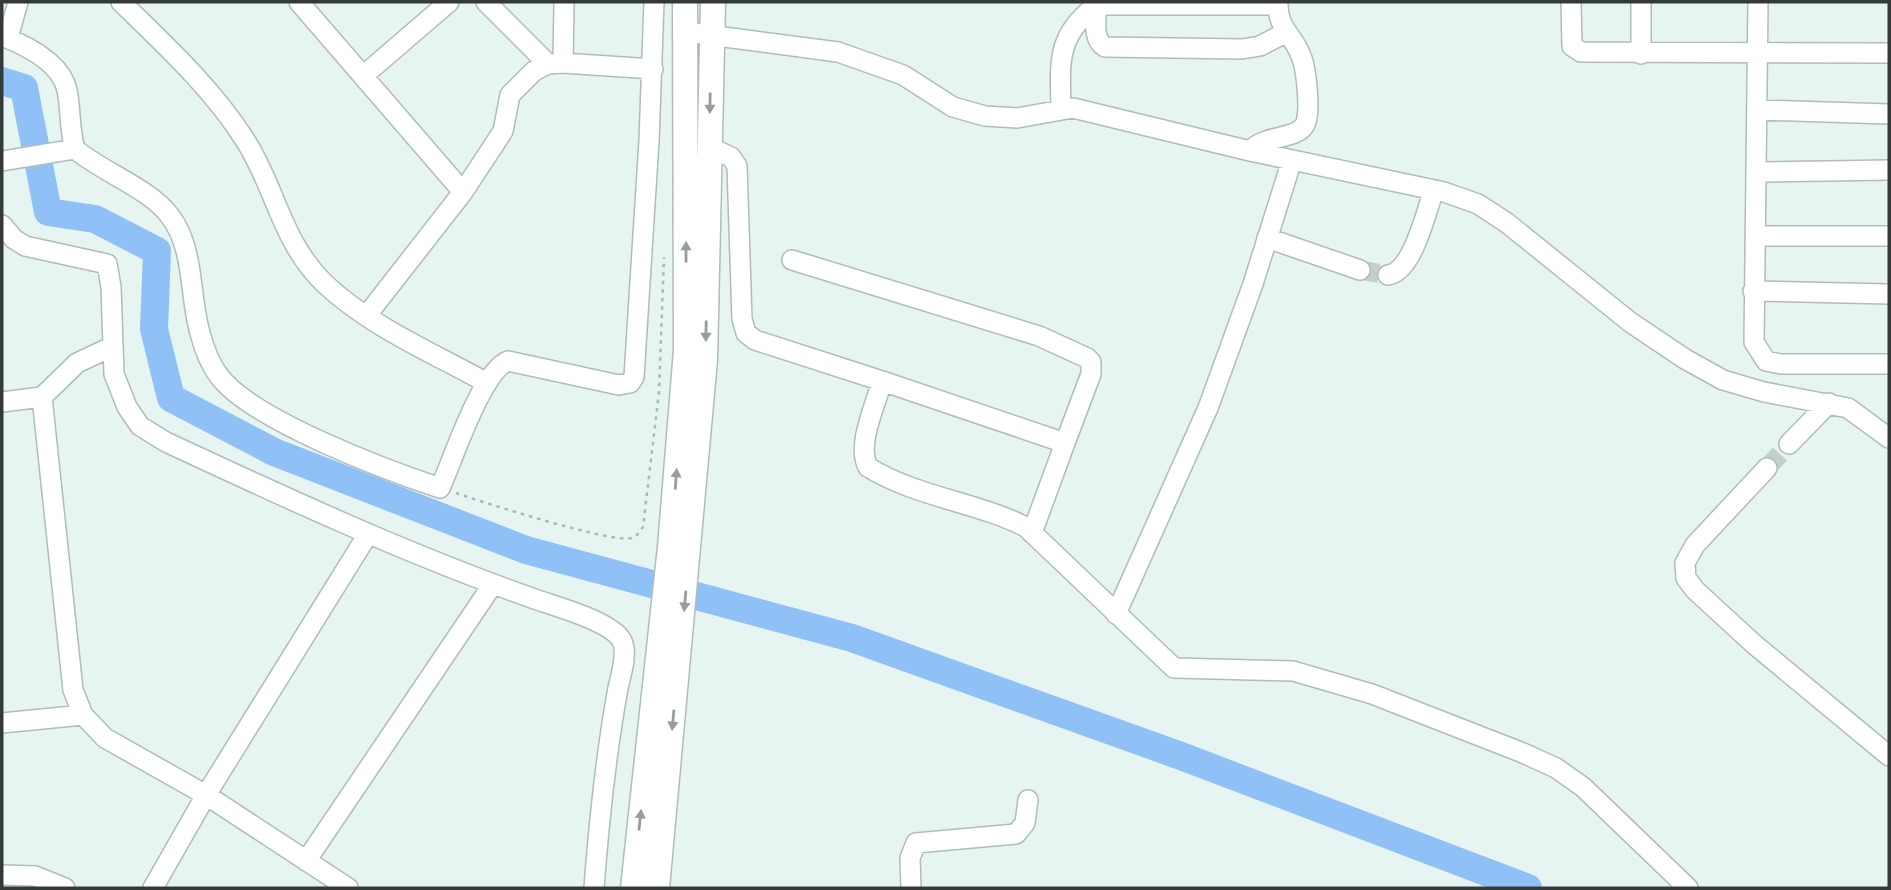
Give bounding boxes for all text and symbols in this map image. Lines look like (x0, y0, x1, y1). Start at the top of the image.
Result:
one-way arrow (704, 93, 716, 115)
one-way arrow (680, 241, 692, 263)
one-way arrow (700, 320, 711, 342)
one-way arrow (670, 468, 681, 490)
one-way arrow (679, 590, 690, 612)
one-way arrow (668, 709, 679, 731)
one-way arrow (635, 809, 646, 831)

